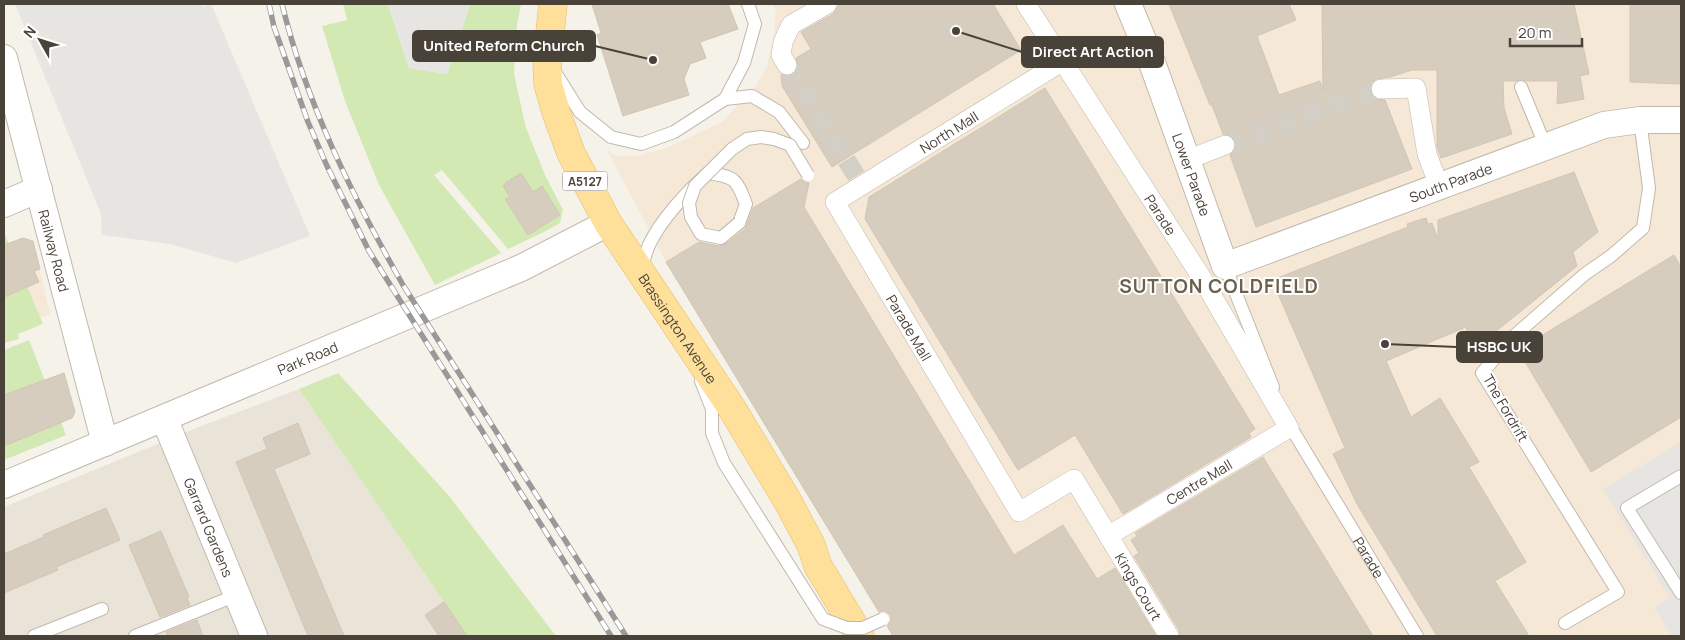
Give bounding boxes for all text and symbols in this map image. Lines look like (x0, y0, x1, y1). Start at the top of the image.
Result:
north arrow (15, 15, 65, 65)
scale bar (1510, 15, 1582, 47)
text: N (19, 22, 40, 41)
text: 20 m (1518, 22, 1551, 43)
callout: United Reform Church (413, 31, 595, 61)
text: United Reform Church (423, 35, 585, 56)
callout: Direct Art Action (1022, 37, 1163, 67)
text: Direct Art Action (1032, 41, 1154, 62)
street label: North Mall (916, 107, 982, 157)
street label: Lower Parade (1169, 130, 1216, 218)
street label: South Parade (1406, 158, 1495, 206)
road number: A5127 (562, 172, 608, 190)
street label: Parade (1141, 190, 1181, 238)
street label: Railway Road (35, 207, 74, 294)
street label: Brassington Avenue (635, 270, 722, 387)
district label: SUTTON COLDFIELD (1119, 273, 1319, 299)
street label: Parade Mall (882, 291, 937, 364)
callout: HSBC UK (1457, 332, 1542, 362)
text: HSBC UK (1467, 336, 1532, 357)
street label: Park Road (274, 337, 341, 379)
street label: The Fordrift (1479, 371, 1533, 446)
street label: Centre Mall (1162, 455, 1236, 509)
street label: Garrard Gardens (180, 475, 238, 580)
street label: Parade (1350, 533, 1389, 581)
street label: Kings Court (1111, 549, 1167, 624)

